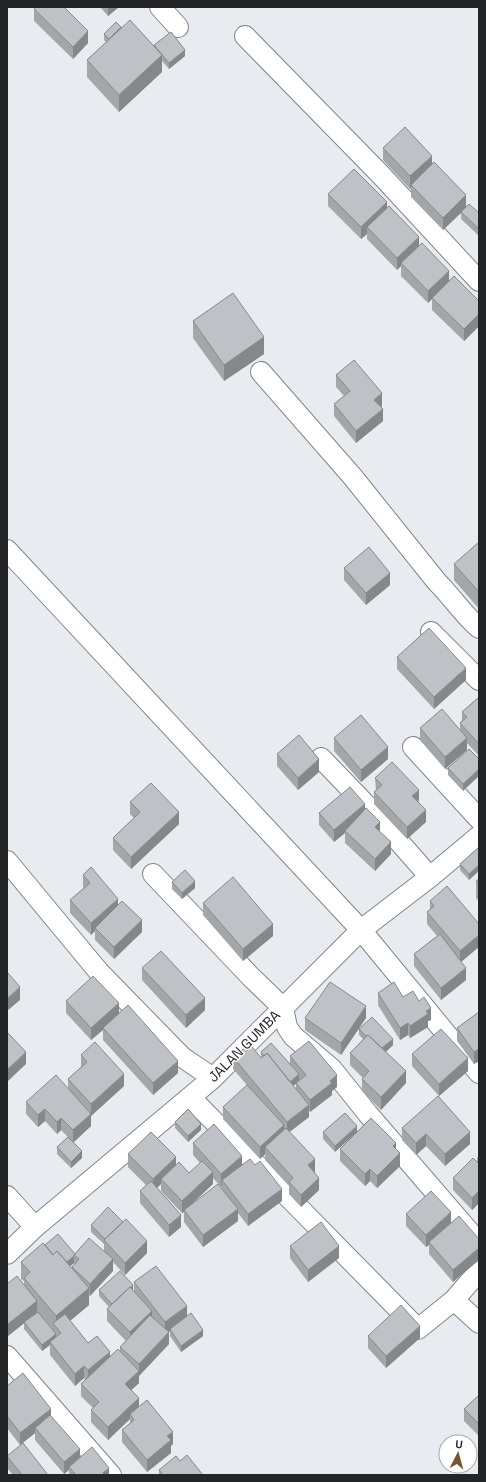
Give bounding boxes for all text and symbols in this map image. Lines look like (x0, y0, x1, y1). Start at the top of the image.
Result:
street label: JALAN GUMBA (204, 1006, 284, 1086)
north arrow (438, 1434, 478, 1474)
text: U (455, 1437, 463, 1451)

